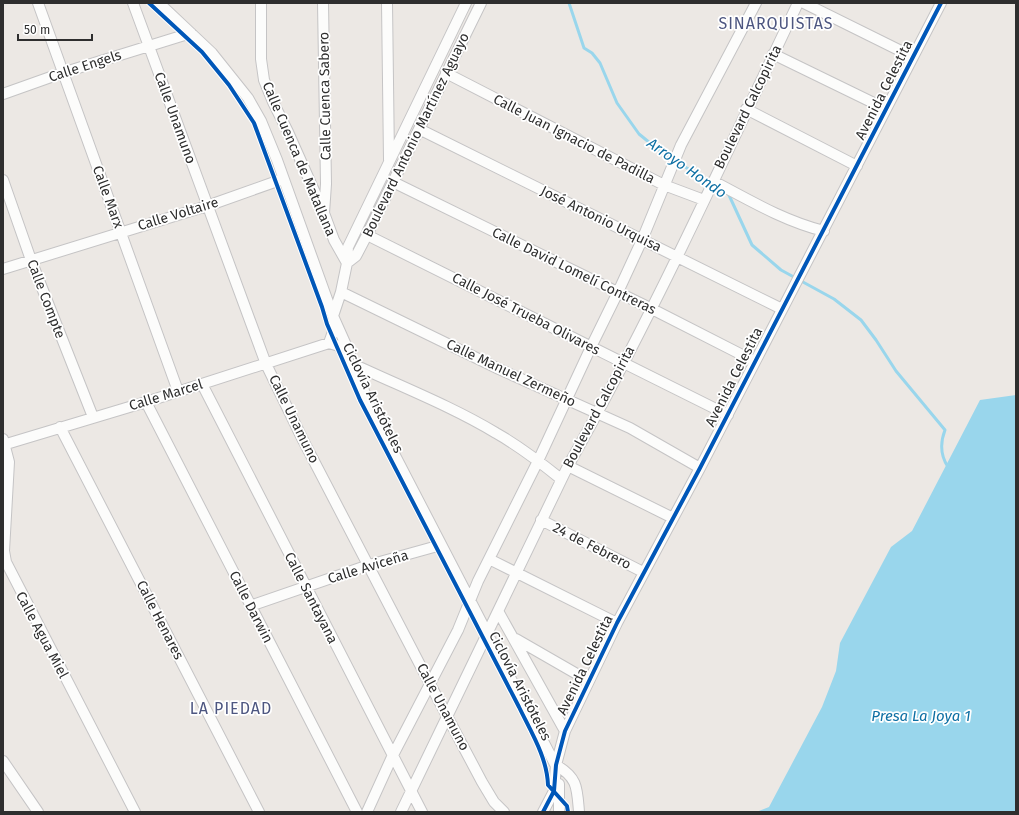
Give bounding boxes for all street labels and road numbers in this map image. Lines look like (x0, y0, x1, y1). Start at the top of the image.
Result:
street label: Boulevard Antonio Martínez Aguayo (359, 30, 473, 240)
street label: Calle Cuenca Sabero (315, 32, 335, 160)
street label: Avenida Celestita (852, 37, 916, 143)
street label: Boulevard Calcopirita (711, 42, 785, 172)
street label: Calle Engels (46, 46, 124, 86)
street label: Calle Unamuno (151, 70, 199, 166)
street label: Calle Cuenca de Matallana (259, 79, 339, 239)
street label: Calle Juan Ignacio de Padilla (490, 91, 658, 187)
street label: Calle Marx (89, 163, 127, 231)
street label: José Antonio Urquisa (538, 182, 664, 256)
street label: Calle Voltaire (136, 194, 220, 234)
street label: Calle David Lomelí Contreras (489, 224, 659, 318)
street label: Calle Compte (23, 257, 69, 341)
street label: Calle José Trueba Olivares (449, 269, 603, 359)
street label: Avenida Celestita (702, 324, 766, 430)
street label: Calle Manuel Zermeño (444, 336, 578, 410)
street label: Ciclovía Aristóteles (339, 340, 407, 456)
street label: Boulevard Calcopirita (560, 343, 638, 471)
street label: Calle Unamuno (265, 372, 323, 466)
street label: Calle Marcel (127, 376, 205, 414)
street label: 24 de Febrero (550, 519, 634, 573)
street label: Calle Aviceña (326, 547, 410, 587)
street label: Calle Santayana (281, 549, 341, 647)
street label: Calle Darwin (226, 568, 276, 646)
street label: Calle Henares (133, 577, 187, 663)
street label: Calle Agua Miel (12, 589, 72, 681)
street label: Avenida Celestita (553, 612, 617, 718)
street label: Ciclovía Aristóteles (485, 628, 555, 744)
street label: Calle Unamuno (413, 661, 473, 753)

